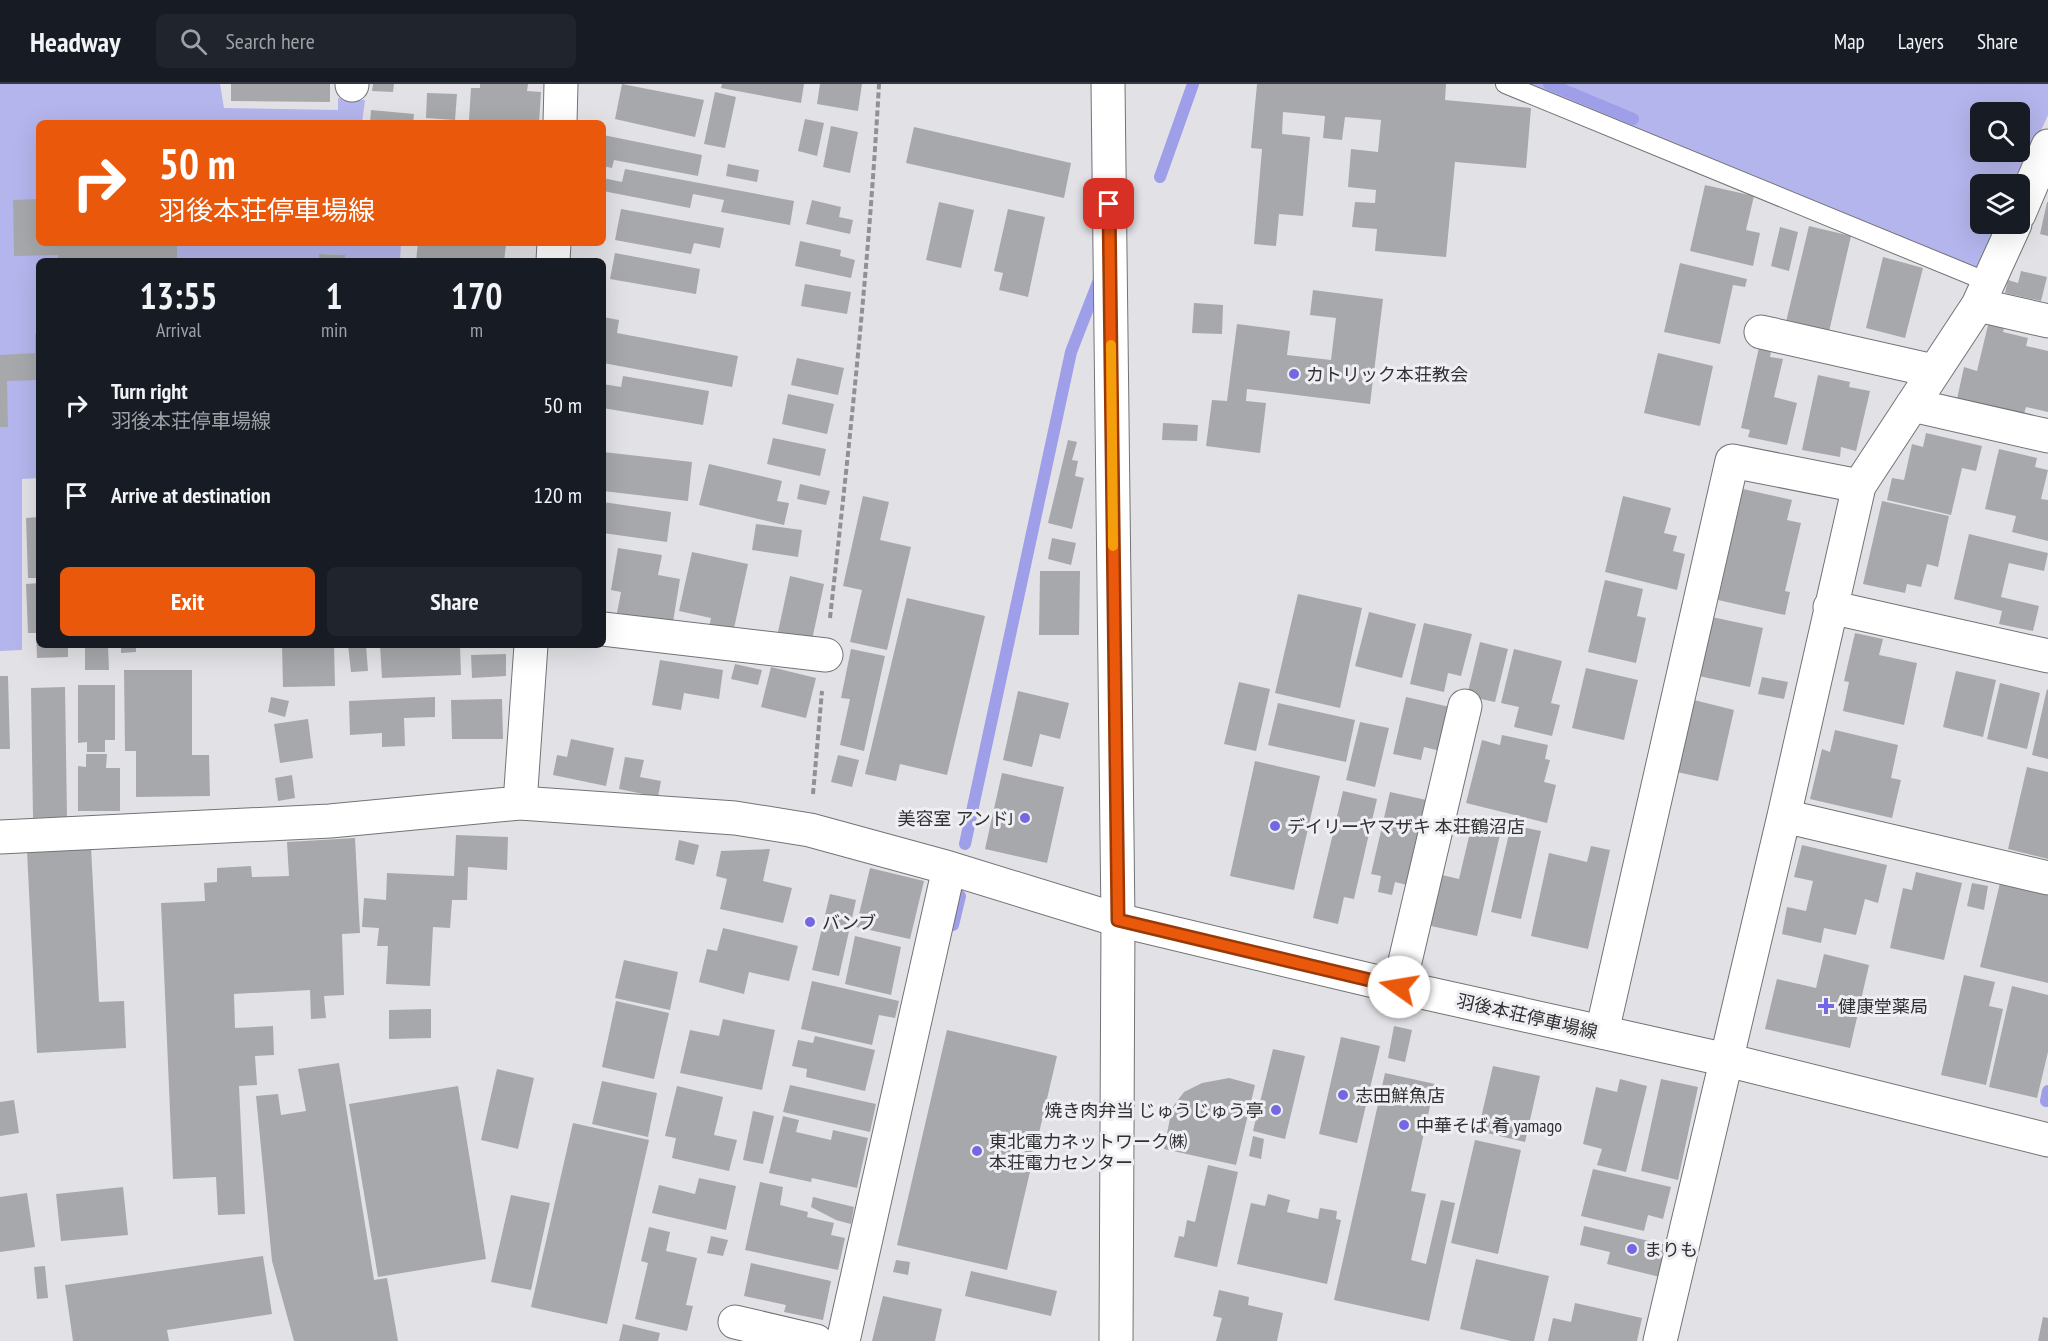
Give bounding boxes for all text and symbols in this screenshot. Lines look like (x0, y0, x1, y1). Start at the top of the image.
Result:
search box (156, 14, 576, 68)
text: Headway (30, 23, 120, 60)
icon: search (177, 25, 210, 58)
text: Search here (225, 27, 315, 55)
text: Map (1834, 28, 1865, 55)
text: Layers (1898, 28, 1944, 55)
text: Share (1977, 28, 2018, 55)
map controls (1970, 102, 2030, 234)
button: search (1970, 102, 2030, 162)
text: 50 m (159, 136, 236, 191)
icon: right (60, 144, 138, 222)
button: layers (1970, 174, 2030, 234)
pin (1083, 178, 1134, 229)
icon: arrive (1092, 187, 1125, 220)
text: 羽後本荘停車場線 (159, 193, 375, 227)
text: 13:55 (140, 272, 217, 319)
text: 1 (325, 272, 343, 319)
text: 170 (451, 272, 502, 319)
text: Arrival (156, 317, 201, 343)
text: min (321, 317, 347, 343)
text: m (470, 317, 483, 343)
place label: カトリック本荘教会 (1306, 363, 1468, 386)
marker: カトリック本荘教会 (1287, 367, 1301, 381)
text: Turn right (111, 377, 188, 405)
icon: right (60, 389, 93, 422)
text: 50 m (543, 391, 582, 419)
text: 羽後本荘停車場線 (111, 408, 271, 434)
icon: arrive (60, 479, 93, 512)
text: Arrive at destination (111, 481, 271, 509)
text: 120 m (533, 481, 582, 509)
button: Exit (60, 567, 315, 636)
button: Share (327, 567, 582, 636)
place label: 美容室 アンドJ (898, 807, 1013, 830)
marker: 美容室 アンドJ (1018, 811, 1032, 825)
place label: デイリーヤマザキ 本荘鶴沼店 (1287, 815, 1525, 838)
marker: デイリーヤマザキ 本荘鶴沼店 (1268, 819, 1282, 833)
place label: バンブ (822, 911, 876, 934)
marker: バンブ (803, 915, 817, 929)
position arrow (1367, 955, 1431, 1019)
street label: 羽後本荘停車場線 (1454, 989, 1600, 1043)
place label: 健康堂薬局 (1838, 995, 1928, 1018)
marker: 健康堂薬局 (1819, 999, 1833, 1013)
place label: 志田鮮魚店 (1355, 1084, 1445, 1107)
marker: 志田鮮魚店 (1336, 1088, 1350, 1102)
place label: 焼き肉弁当 じゅうじゅう亭 (1044, 1099, 1264, 1122)
marker: 焼き肉弁当 じゅうじゅう亭 (1269, 1103, 1283, 1117)
place label: 中華そば 肴 yamago (1416, 1114, 1562, 1137)
marker: 中華そば 肴 yamago (1397, 1118, 1411, 1132)
place label: 東北電力ネットワーク㈱ 本荘電力センター (989, 1130, 1187, 1174)
marker: 東北電力ネットワーク㈱ 本荘電力センター (970, 1144, 984, 1158)
place label: まりも (1644, 1238, 1698, 1261)
marker: まりも (1625, 1242, 1639, 1256)

